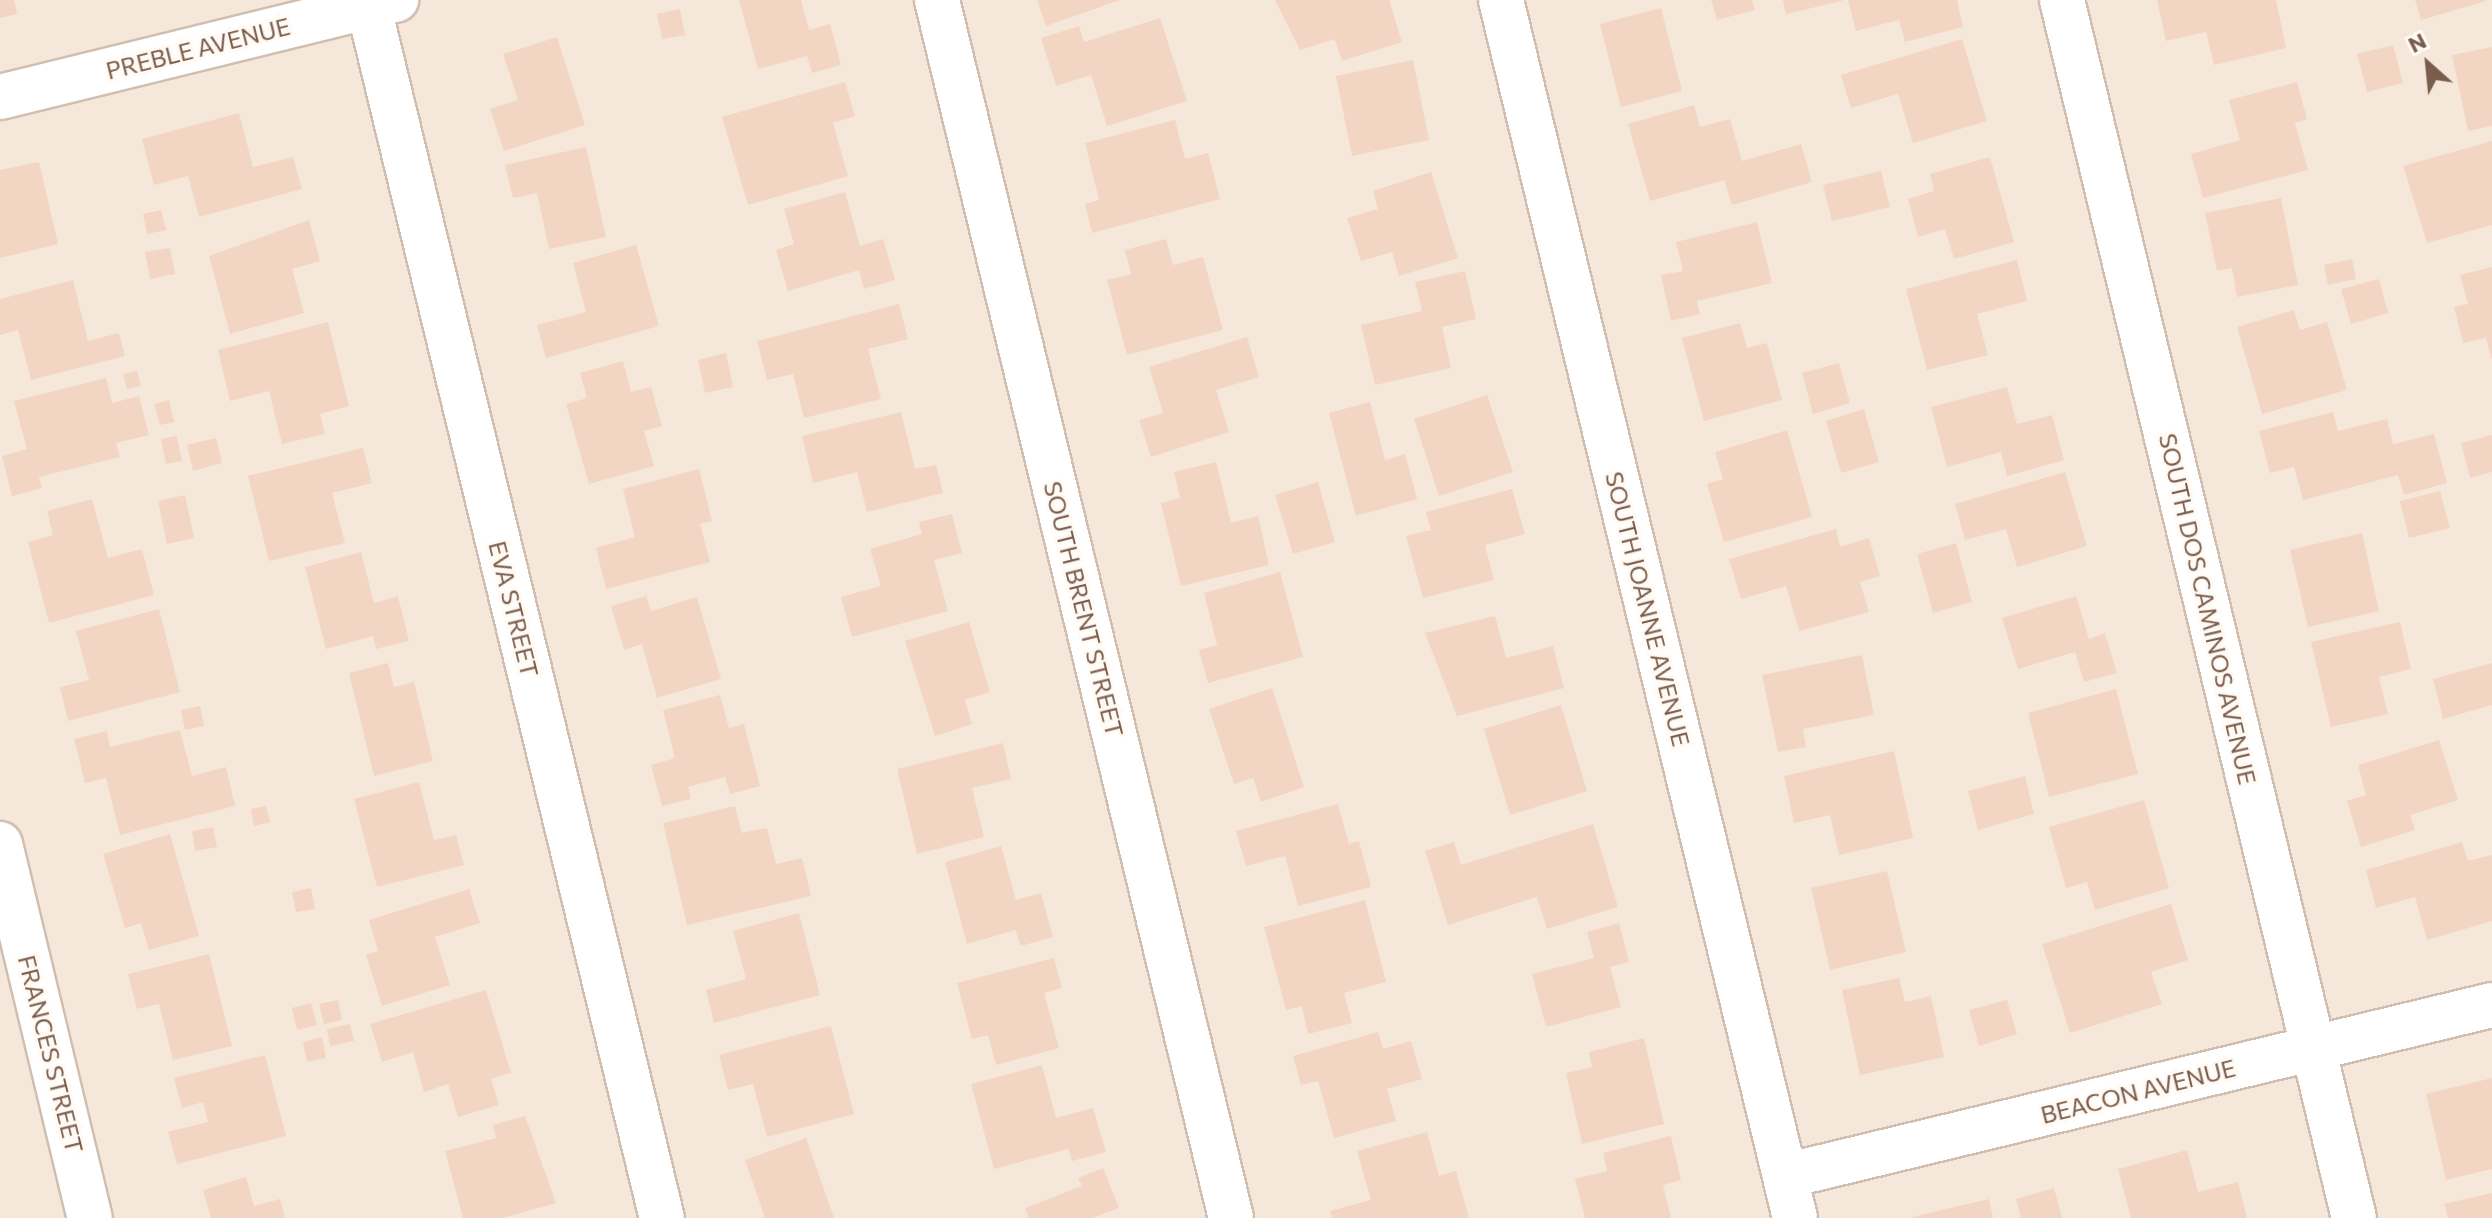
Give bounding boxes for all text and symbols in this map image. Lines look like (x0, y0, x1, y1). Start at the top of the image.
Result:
street label: PREBLE AVENUE (103, 11, 293, 85)
north arrow (2388, 24, 2468, 104)
text: N (2403, 26, 2430, 58)
street label: SOUTH DOS CAMINOS AVENUE (2154, 431, 2262, 787)
street label: SOUTH JOANNE AVENUE (1600, 469, 1696, 749)
street label: SOUTH BRENT STREET (1038, 478, 1130, 740)
street label: EVA STREET (483, 538, 545, 680)
street label: FRANCES STREET (12, 952, 90, 1156)
street label: BEACON AVENUE (2038, 1053, 2238, 1129)

